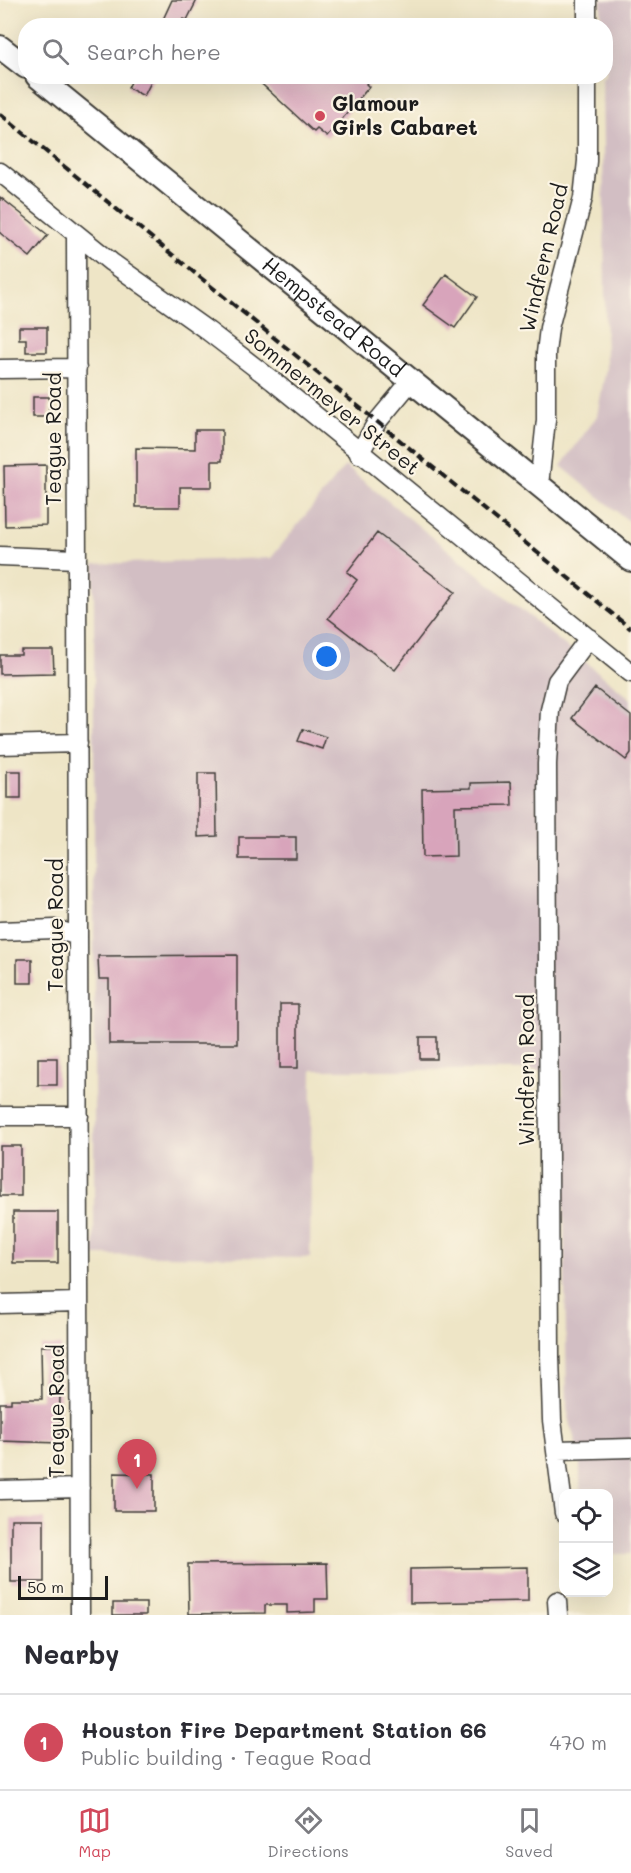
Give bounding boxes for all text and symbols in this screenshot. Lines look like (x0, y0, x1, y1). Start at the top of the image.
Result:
search box (18, 18, 613, 84)
icon: search (39, 35, 72, 68)
text: Search here (87, 37, 221, 66)
place label: Glamour Girls Cabaret (332, 89, 478, 140)
marker: Glamour Girls Cabaret (313, 109, 327, 123)
street label: Windfern Road (512, 180, 573, 335)
street label: Hempstead Road (257, 250, 411, 382)
street label: Sommermeyer Street (239, 321, 427, 480)
street label: Teague Road (39, 372, 66, 506)
your location (312, 642, 341, 671)
street label: Teague Road (41, 858, 68, 992)
street label: Windfern Road (512, 994, 539, 1146)
street label: Teague Road (42, 1344, 69, 1478)
pin: 1 (118, 1440, 156, 1489)
map controls (559, 1489, 613, 1597)
button: locate (559, 1489, 613, 1543)
button: layers (559, 1543, 613, 1597)
scale bar (18, 1573, 108, 1600)
text: 50 m (27, 1576, 64, 1597)
text: Nearby (24, 1637, 119, 1671)
text: Houston Fire Department Station 66 (81, 1715, 487, 1744)
text: 1 (39, 1729, 48, 1755)
text: 470 m (549, 1729, 607, 1755)
text: Public building · Teague Road (81, 1744, 371, 1770)
tab: Map (78, 1804, 111, 1861)
tab: Directions (268, 1804, 349, 1861)
tab: Saved (505, 1804, 553, 1861)

